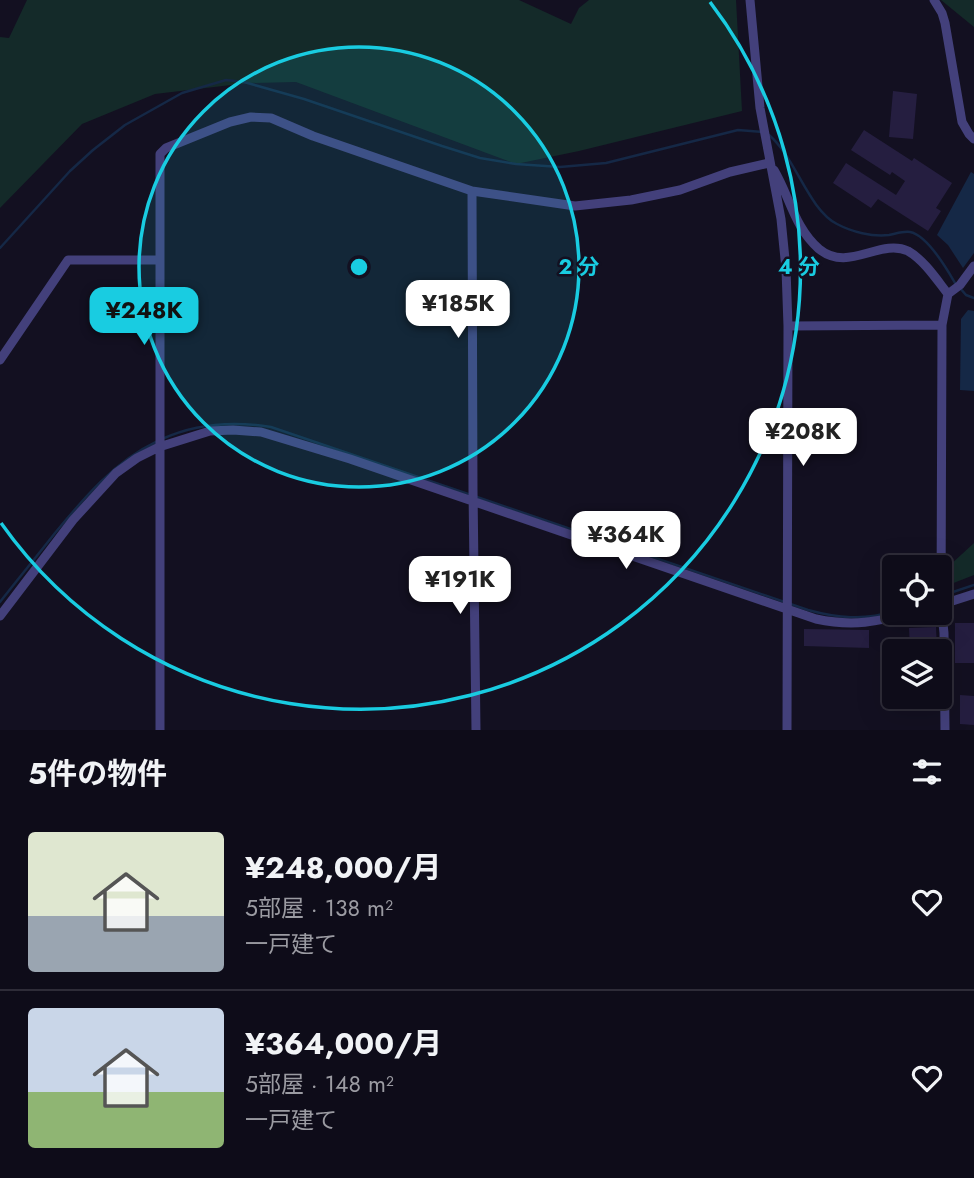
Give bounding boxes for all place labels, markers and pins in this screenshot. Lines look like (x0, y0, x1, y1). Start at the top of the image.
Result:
centre of rings (347, 255, 371, 279)
pin: ¥185K (409, 280, 507, 340)
pin: ¥248K (95, 288, 193, 347)
pin: ¥208K (754, 408, 852, 468)
pin: ¥364K (577, 512, 675, 571)
pin: ¥191K (411, 556, 509, 616)

